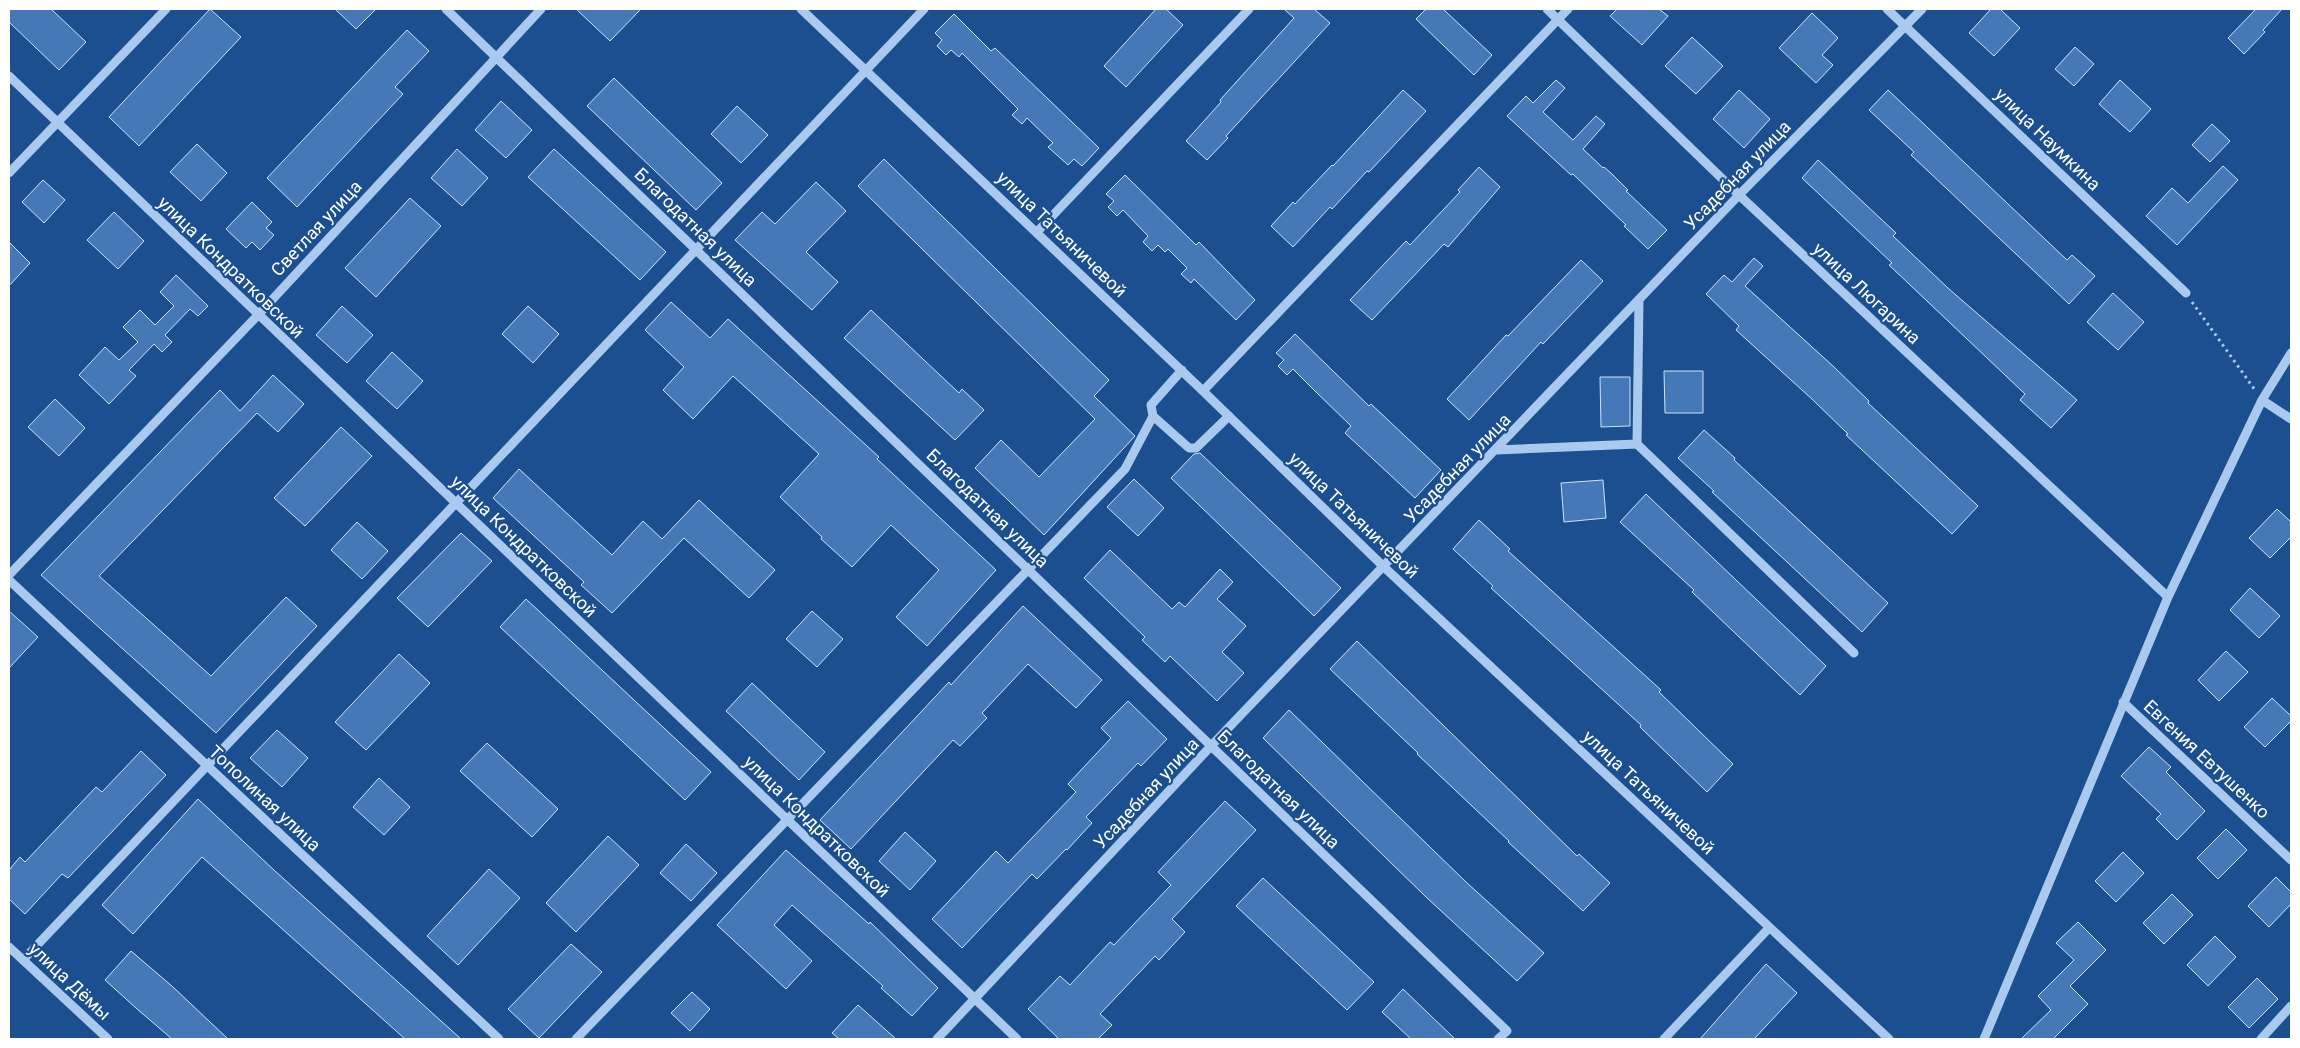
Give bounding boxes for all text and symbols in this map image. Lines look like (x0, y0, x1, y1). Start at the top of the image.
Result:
street label: улица Наумкина (1991, 83, 2105, 195)
street label: Усадебная улица (1679, 116, 1795, 234)
street label: Благодатная улица (631, 163, 761, 291)
street label: улица Татьяничевой (993, 167, 1131, 301)
street label: Светлая улица (266, 176, 366, 280)
street label: улица Кондратковской (154, 192, 308, 342)
street label: улица Люгарина (1809, 238, 1925, 348)
street label: Усадебная улица (1399, 409, 1515, 527)
street label: Благодатная улица (923, 444, 1053, 572)
street label: улица Татьяничевой (1285, 448, 1423, 582)
street label: улица Кондратковской (447, 471, 601, 621)
street label: Евгения Евтушенко (2140, 695, 2274, 823)
street label: Благодатная улица (1214, 725, 1344, 853)
street label: улица Татьяничевой (1579, 726, 1719, 858)
street label: Усадебная улица (1089, 733, 1203, 853)
street label: Тополиная улица (205, 741, 325, 855)
street label: улица Кондратковской (740, 751, 894, 901)
street label: улица Дёмы (25, 938, 115, 1024)

